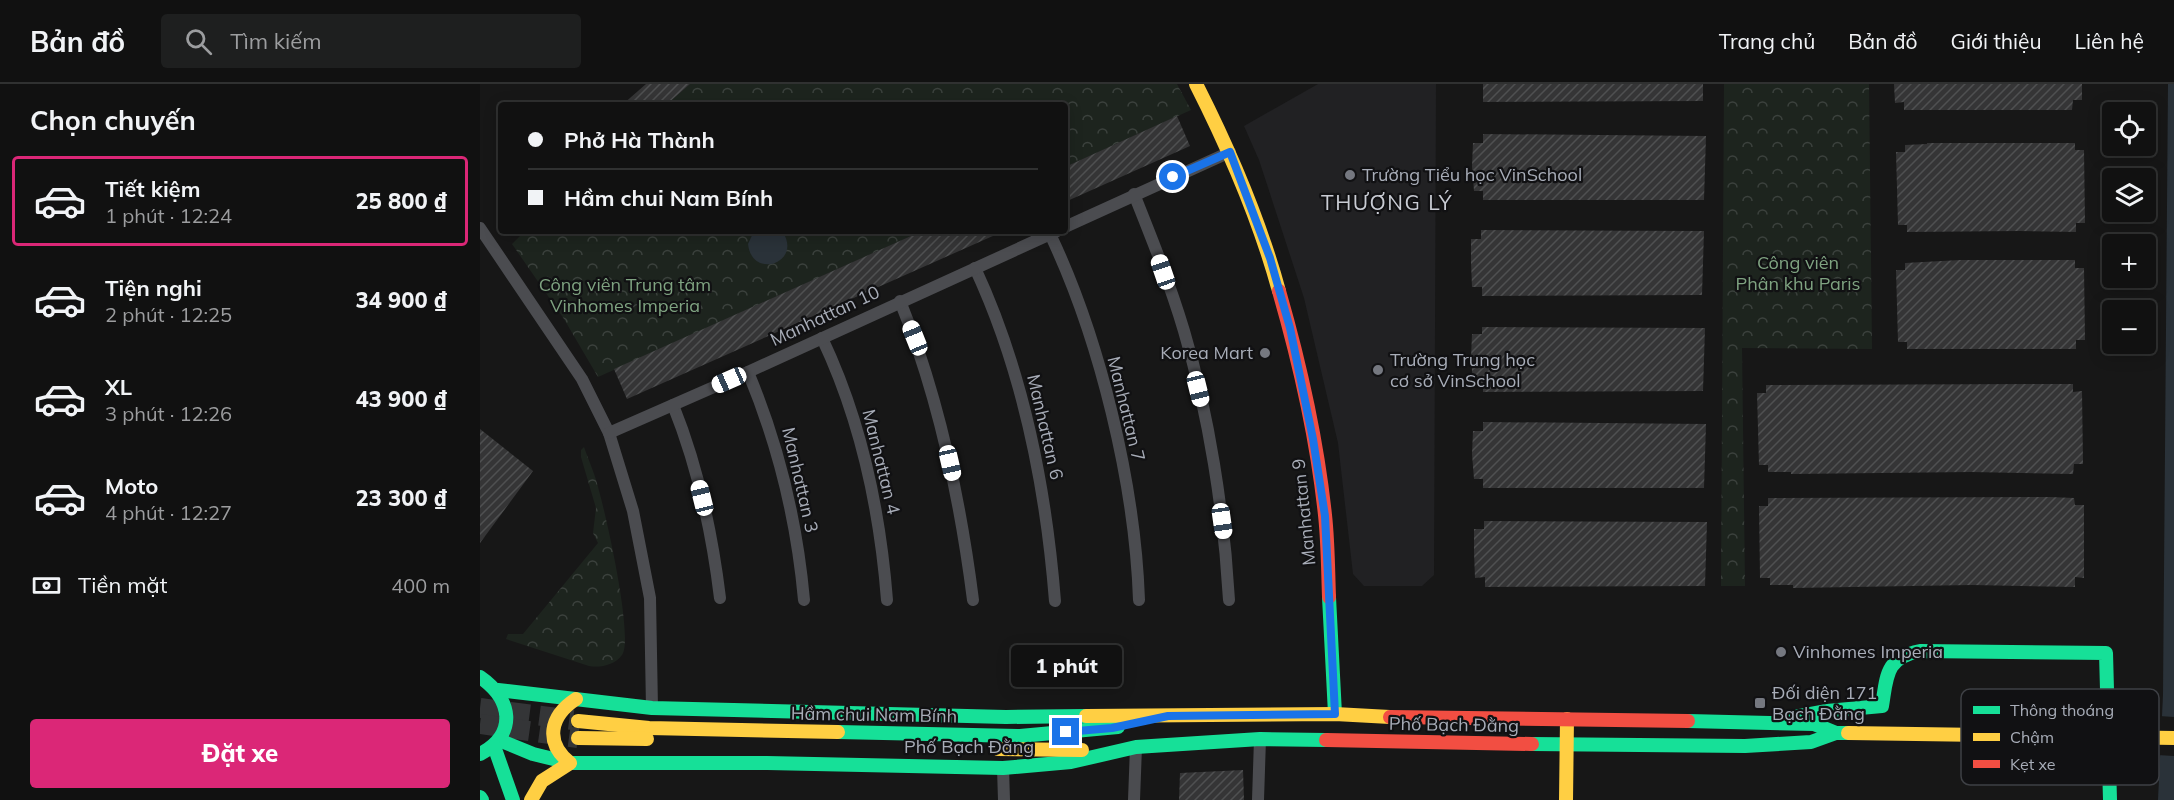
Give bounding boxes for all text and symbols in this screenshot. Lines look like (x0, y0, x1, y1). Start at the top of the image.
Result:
search box (161, 14, 581, 68)
text: Bản đồ (30, 24, 125, 59)
icon: search (182, 25, 215, 58)
text: Tìm kiếm (230, 27, 322, 55)
text: Trang chủ (1719, 28, 1815, 54)
text: Bản đồ (1848, 28, 1918, 54)
text: Giới thiệu (1951, 28, 2042, 54)
text: Liên hệ (2075, 28, 2144, 54)
map controls (2102, 102, 2156, 354)
button: locate (2102, 102, 2156, 156)
text: Chọn chuyến (30, 103, 196, 137)
text: Phở Hà Thành (564, 126, 715, 154)
route start (1159, 163, 1186, 190)
place label: Trường Tiểu học VinSchool (1362, 163, 1582, 186)
marker: Trường Tiểu học VinSchool (1343, 168, 1357, 182)
button: layers (2102, 168, 2156, 222)
icon: car (33, 174, 87, 228)
text: Tiết kiệm (105, 175, 200, 203)
text: Hầm chui Nam Bính (564, 184, 773, 212)
text: 25 800 ₫ (355, 187, 447, 215)
district label: THƯỢNG LÝ (1321, 189, 1453, 215)
text: 1 phút · 12:24 (105, 203, 232, 228)
button: + (2102, 234, 2156, 288)
park label: Công viên Phân khu Paris (1735, 251, 1861, 295)
car (1149, 252, 1177, 292)
icon: car (33, 273, 87, 327)
park label: Công viên Trung tâm Vinhomes Imperia (539, 273, 711, 317)
text: Tiện nghi (105, 274, 202, 302)
street label: Manhattan 10 (766, 280, 883, 351)
text: 34 900 ₫ (355, 286, 447, 314)
button: − (2102, 300, 2156, 354)
text: 2 phút · 12:25 (105, 302, 232, 327)
car (900, 318, 930, 358)
place label: Korea Mart (1160, 341, 1253, 364)
marker: Korea Mart (1258, 346, 1272, 360)
place label: Trường Trung học cơ sở VinSchool (1390, 348, 1535, 392)
street label: Manhattan 7 (1102, 354, 1151, 464)
marker: Trường Trung học cơ sở VinSchool (1371, 363, 1385, 377)
car (709, 364, 749, 396)
car (1185, 369, 1211, 409)
icon: car (33, 372, 87, 426)
street label: Manhattan 6 (1022, 372, 1069, 482)
text: XL (105, 373, 132, 401)
text: 43 900 ₫ (355, 385, 447, 413)
text: 3 phút · 12:26 (105, 401, 232, 426)
street label: Manhattan 4 (857, 407, 906, 517)
street label: Manhattan 3 (777, 425, 824, 535)
car (937, 443, 963, 483)
street label: Manhattan 9 (1286, 457, 1321, 567)
icon: car (33, 471, 87, 525)
text: Moto (105, 472, 158, 500)
car (689, 478, 715, 518)
text: 23 300 ₫ (355, 484, 447, 512)
text: 4 phút · 12:27 (105, 500, 232, 525)
car (1211, 502, 1233, 540)
icon: cash (30, 569, 63, 602)
text: Tiền mặt (78, 571, 167, 599)
text: 400 m (391, 573, 450, 598)
place label: Vinhomes Imperia (1793, 640, 1943, 663)
callout: 1 phút (1010, 645, 1122, 687)
marker: Vinhomes Imperia (1774, 645, 1788, 659)
text: 1 phút (1035, 653, 1098, 678)
place label: Đối diện 171 Bạch Đằng (1772, 681, 1877, 725)
legend (1961, 689, 2159, 785)
marker: Đối diện 171 Bạch Đằng (1753, 696, 1767, 710)
text: Thông thoáng (2010, 700, 2114, 720)
street label: Hầm chui Nam Bính (791, 702, 957, 727)
street label: Phố Bạch Đằng (1389, 712, 1519, 737)
route end (1052, 718, 1079, 745)
button: Đặt xe (30, 719, 450, 788)
text: Chậm (2010, 727, 2054, 747)
street label: Phố Bạch Đằng (904, 735, 1034, 758)
text: Kẹt xe (2010, 754, 2056, 774)

